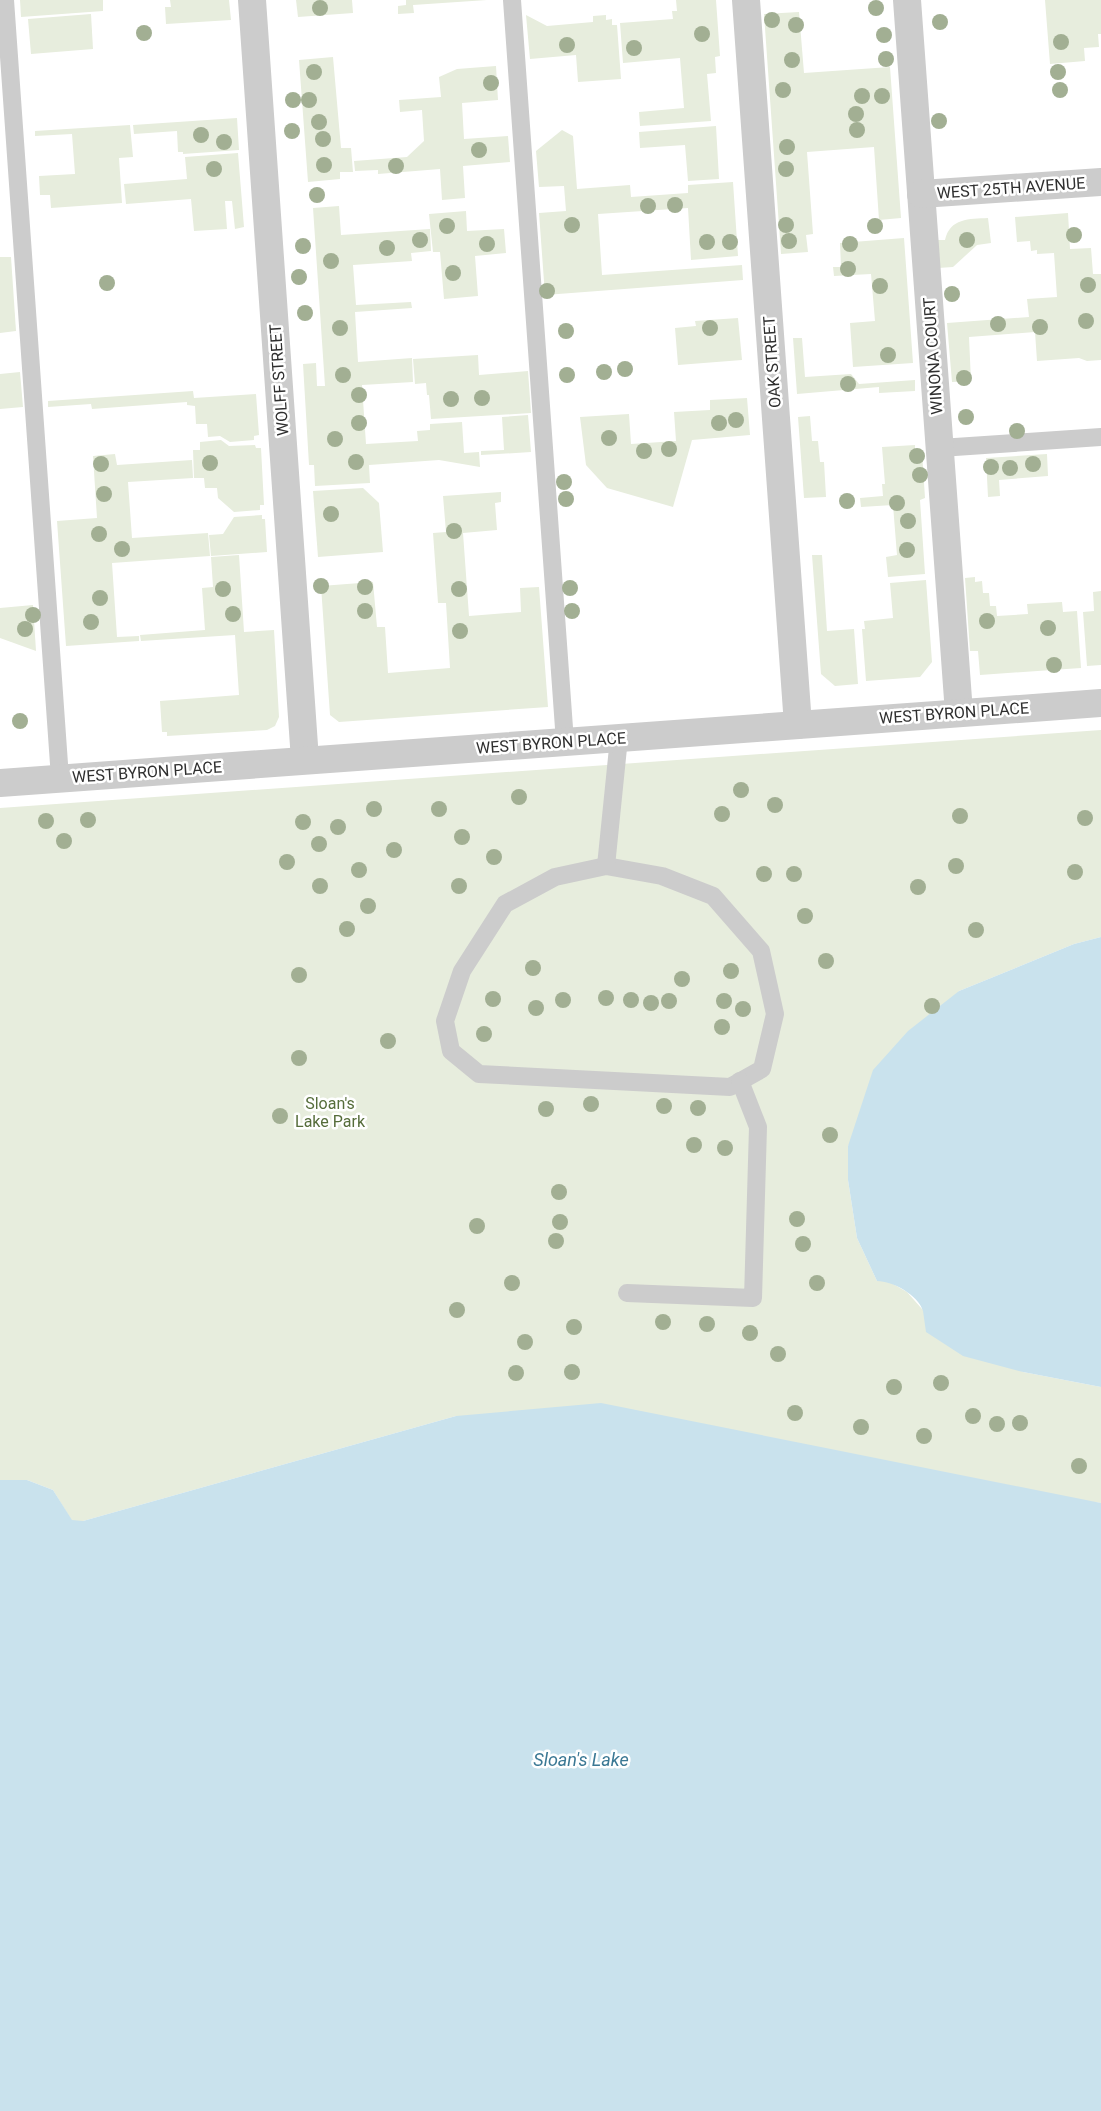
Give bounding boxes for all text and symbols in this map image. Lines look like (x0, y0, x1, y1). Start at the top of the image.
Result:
street label: WEST 25TH AVENUE (936, 173, 1086, 203)
street label: WINONA COURT (919, 296, 947, 415)
street label: OAK STREET (759, 315, 785, 409)
street label: WOLFF STREET (266, 323, 292, 437)
street label: WEST BYRON PLACE (878, 698, 1030, 728)
street label: WEST BYRON PLACE (475, 728, 627, 758)
street label: WEST BYRON PLACE (71, 757, 223, 787)
park label: Sloan's Lake Park (295, 1094, 366, 1131)
water label: Sloan's Lake (533, 1749, 629, 1770)

